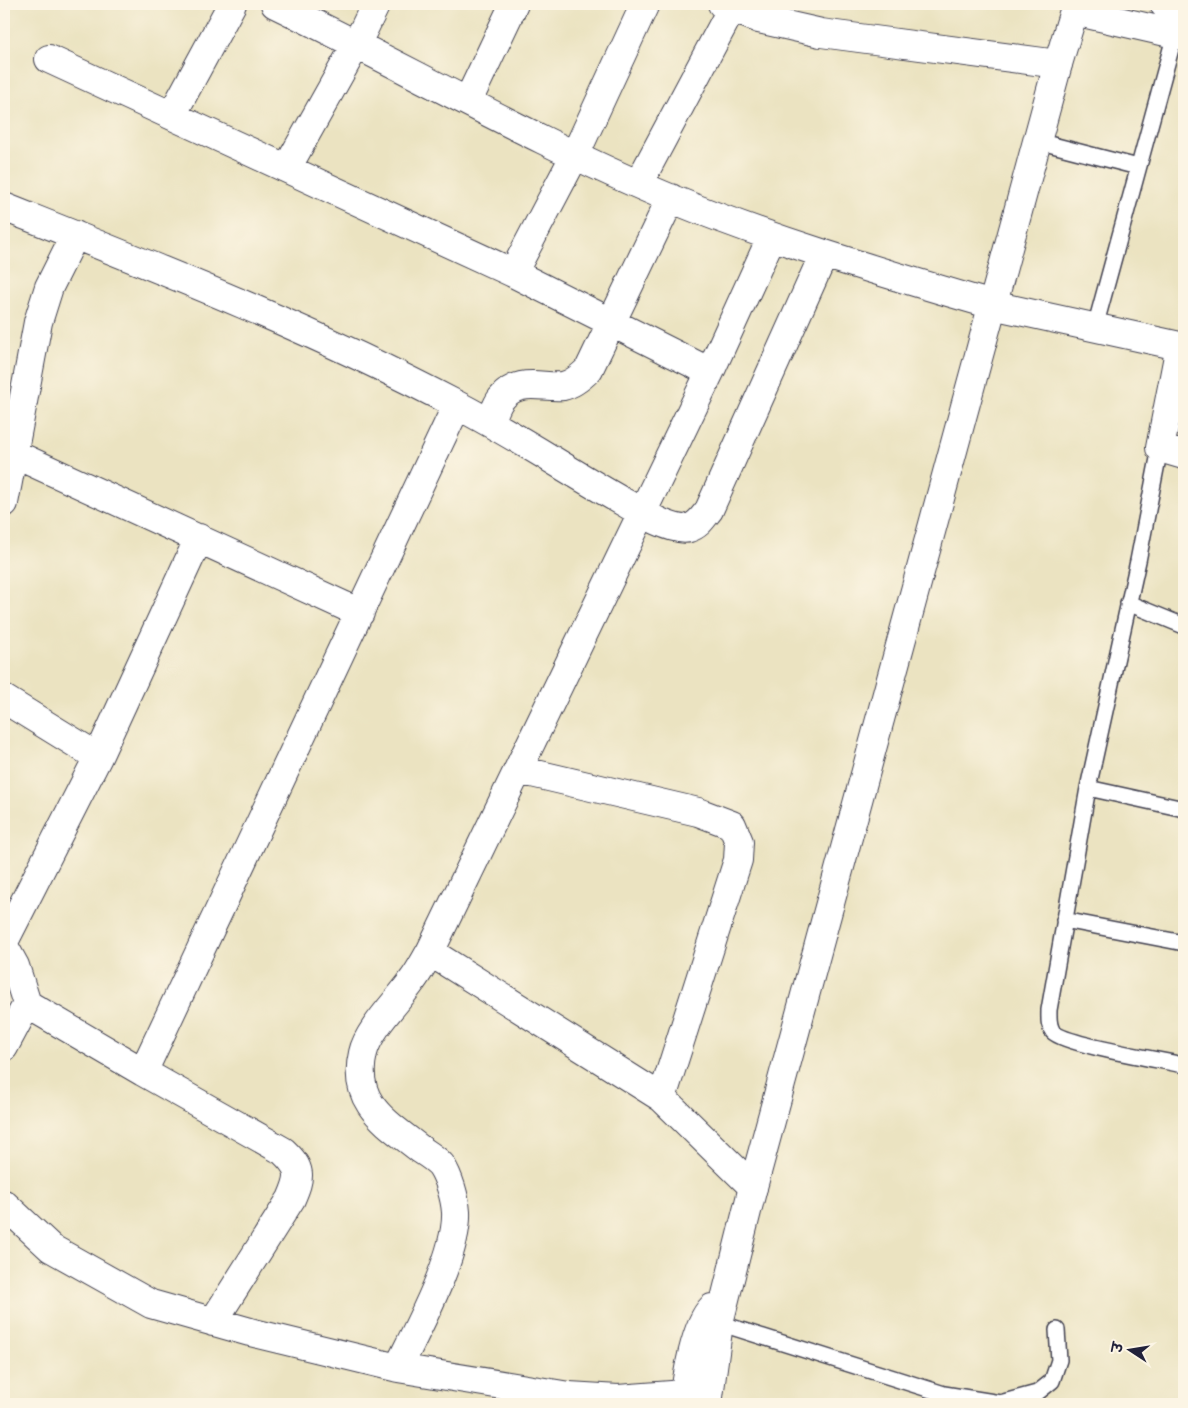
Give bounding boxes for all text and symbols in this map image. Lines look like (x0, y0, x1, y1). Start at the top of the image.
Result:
north arrow (1106, 1326, 1156, 1376)
text: उ (1105, 1339, 1128, 1356)

